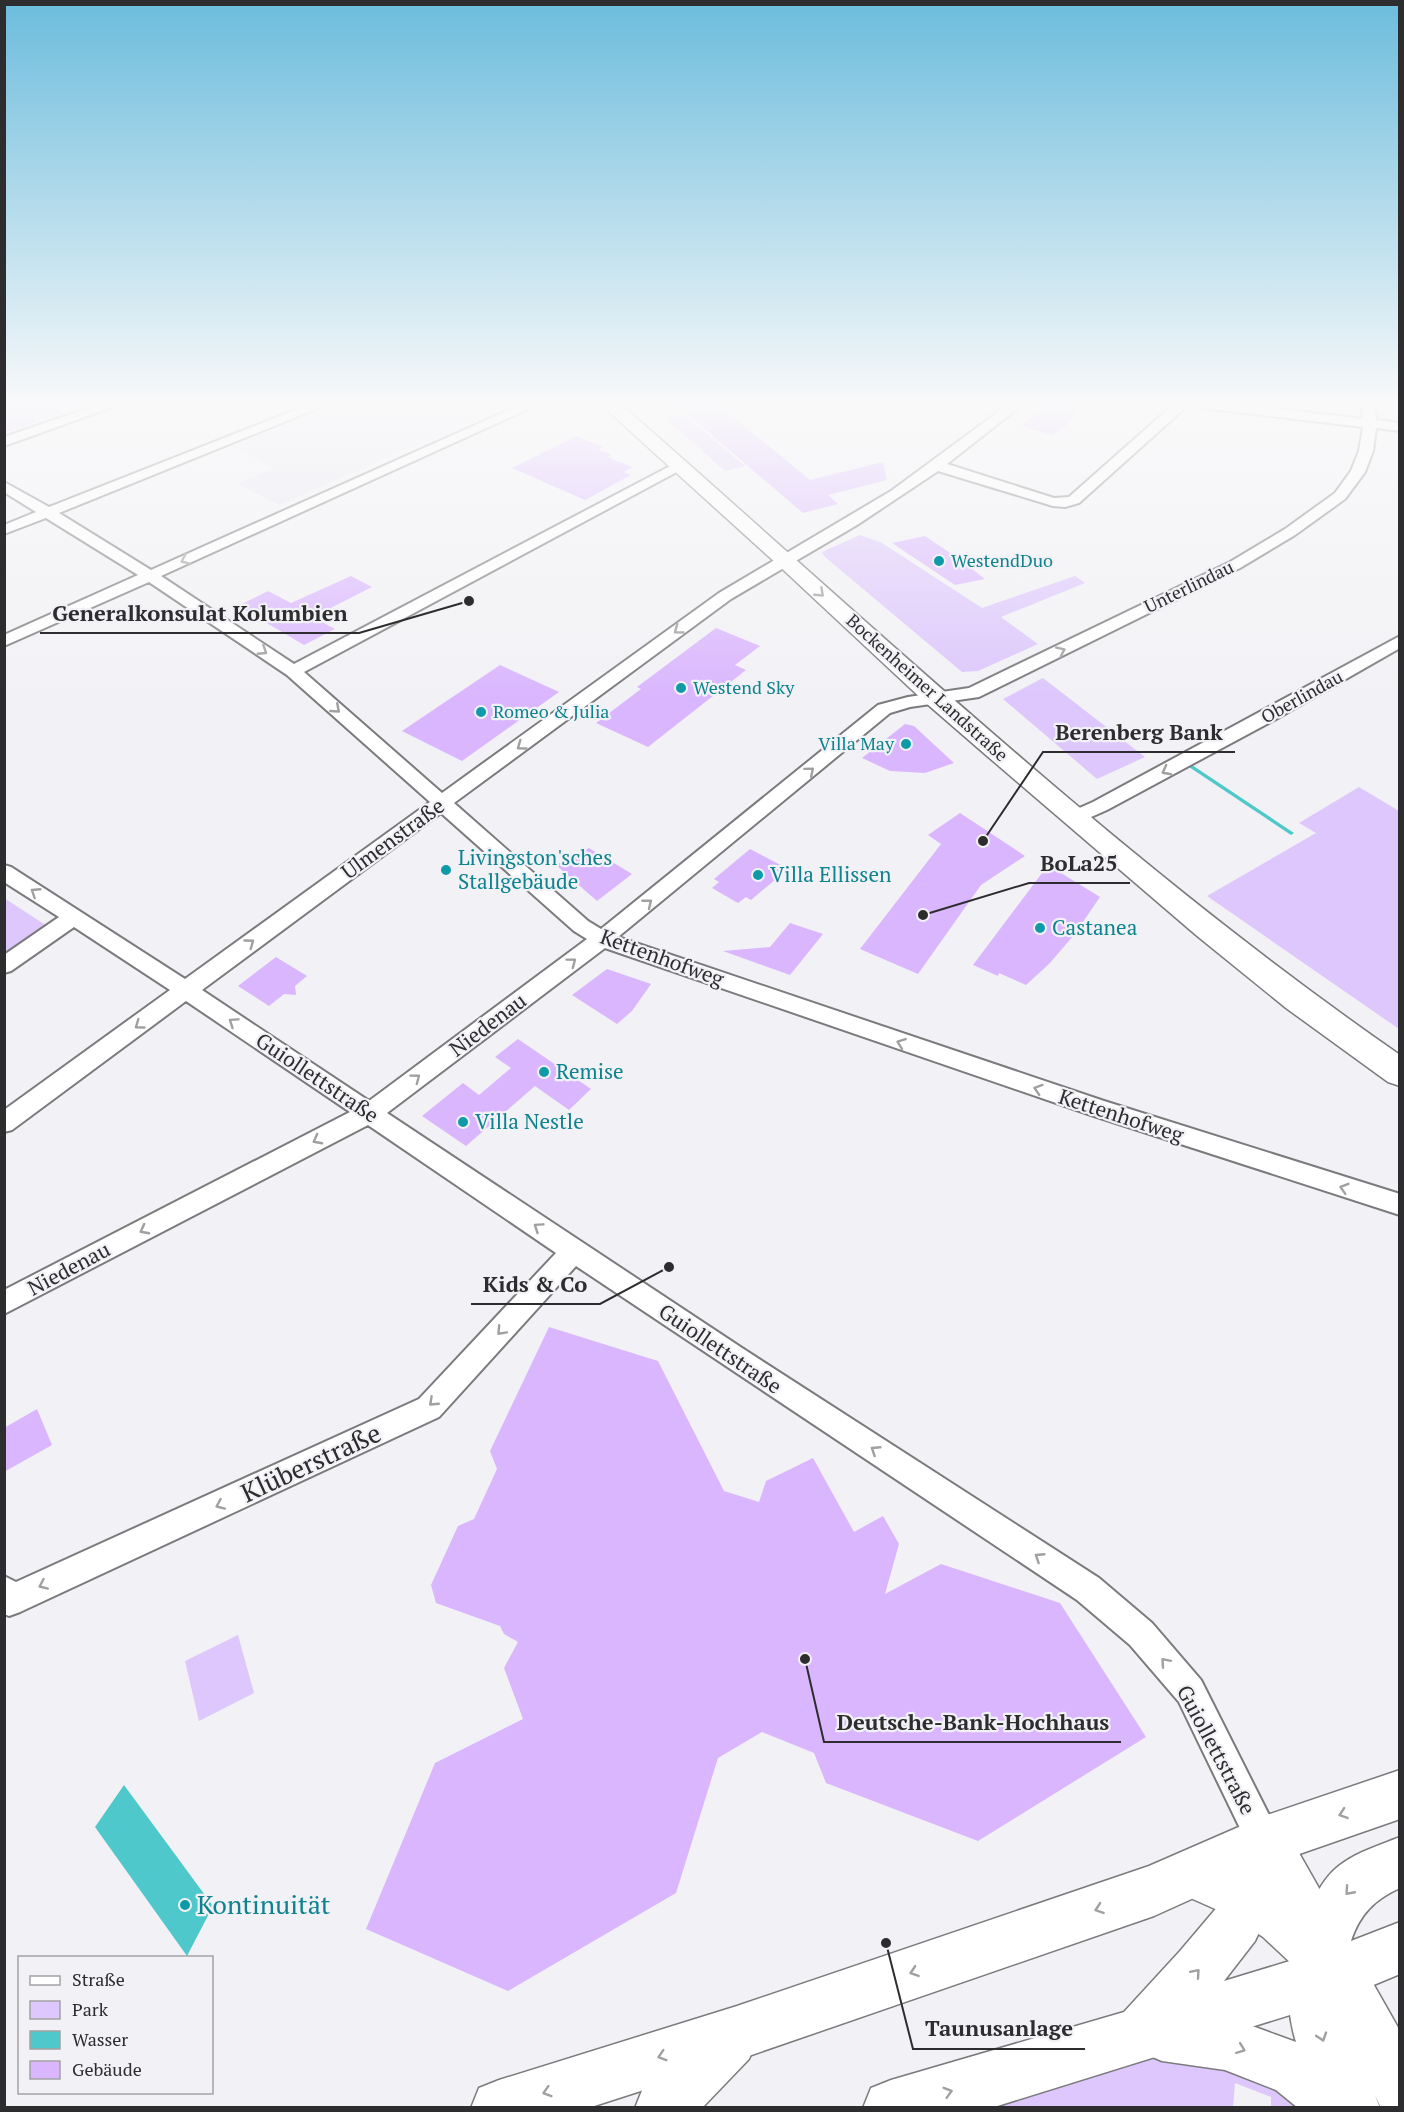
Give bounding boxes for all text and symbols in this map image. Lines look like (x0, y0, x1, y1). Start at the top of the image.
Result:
place label: WestendDuo (951, 548, 1053, 572)
one-way arrow (180, 553, 191, 565)
marker: WestendDuo (932, 554, 946, 568)
street label: Unterlindau (1140, 554, 1237, 618)
one-way arrow (813, 585, 824, 596)
callout: Generalkonsulat Kolumbien (40, 593, 359, 633)
text: Generalkonsulat Kolumbien (52, 598, 348, 627)
street label: Bockenheimer Landstraße (842, 608, 1014, 766)
one-way arrow (673, 623, 684, 634)
one-way arrow (257, 644, 267, 656)
one-way arrow (1054, 646, 1065, 658)
street label: Oberlindau (1256, 664, 1347, 728)
place label: Westend Sky (693, 675, 795, 699)
marker: Westend Sky (674, 681, 688, 695)
place label: Romeo & Julia (493, 699, 609, 723)
one-way arrow (330, 702, 341, 713)
marker: Romeo & Julia (474, 705, 488, 719)
callout: Berenberg Bank (1043, 712, 1235, 752)
text: Berenberg Bank (1055, 717, 1223, 746)
place label: Villa May (818, 731, 895, 755)
marker: Villa May (899, 737, 913, 751)
one-way arrow (516, 738, 527, 749)
one-way arrow (1162, 764, 1173, 775)
one-way arrow (803, 768, 814, 779)
street label: Ulmenstraße (335, 791, 450, 885)
place label: Livingston'sches Stallgebäude (458, 843, 612, 895)
callout: BoLa25 (1029, 843, 1130, 883)
text: BoLa25 (1040, 848, 1118, 877)
place label: Villa Ellissen (770, 860, 892, 888)
marker: Livingston'sches Stallgebäude (439, 863, 453, 877)
marker: Villa Ellissen (751, 868, 765, 882)
one-way arrow (31, 888, 42, 899)
one-way arrow (641, 899, 652, 910)
place label: Castanea (1052, 913, 1138, 941)
marker: Castanea (1033, 921, 1047, 935)
street label: Kettenhofweg (597, 922, 729, 993)
one-way arrow (244, 940, 255, 951)
one-way arrow (565, 958, 576, 969)
street label: Niedenau (443, 986, 532, 1062)
one-way arrow (135, 1018, 146, 1029)
one-way arrow (229, 1018, 240, 1029)
street label: Guiollettstraße (251, 1026, 385, 1129)
one-way arrow (896, 1037, 907, 1050)
place label: Remise (556, 1057, 624, 1085)
marker: Remise (537, 1065, 551, 1079)
one-way arrow (409, 1074, 420, 1085)
street label: Kettenhofweg (1055, 1082, 1188, 1149)
one-way arrow (1033, 1084, 1044, 1096)
place label: Villa Nestle (475, 1107, 584, 1135)
marker: Villa Nestle (456, 1115, 470, 1129)
one-way arrow (313, 1133, 323, 1144)
one-way arrow (1339, 1183, 1350, 1195)
one-way arrow (139, 1223, 150, 1235)
one-way arrow (533, 1223, 544, 1234)
street label: Niedenau (22, 1235, 115, 1302)
callout: Kids & Co (471, 1264, 600, 1304)
text: Kids & Co (483, 1269, 587, 1298)
street label: Guiollettstraße (654, 1297, 788, 1400)
one-way arrow (497, 1324, 508, 1335)
one-way arrow (430, 1395, 440, 1406)
street label: Klüberstraße (235, 1415, 386, 1509)
one-way arrow (871, 1446, 881, 1458)
one-way arrow (216, 1497, 227, 1509)
one-way arrow (1034, 1553, 1045, 1564)
one-way arrow (38, 1578, 49, 1590)
one-way arrow (1161, 1658, 1172, 1669)
street label: Guiollettstraße (1171, 1680, 1263, 1819)
callout: Deutsche-Bank-Hochhaus (824, 1702, 1121, 1742)
text: Deutsche-Bank-Hochhaus (837, 1707, 1109, 1736)
one-way arrow (1338, 1806, 1349, 1819)
one-way arrow (1345, 1884, 1356, 1895)
place label: Kontinuität (197, 1887, 331, 1921)
marker: Kontinuität (178, 1898, 192, 1912)
one-way arrow (1094, 1902, 1105, 1915)
legend (18, 1956, 213, 2094)
one-way arrow (909, 1965, 920, 1978)
text: Straße (72, 1967, 125, 1991)
one-way arrow (1189, 1969, 1200, 1979)
text: Park (72, 1997, 109, 2021)
callout: Taunusanlage (913, 2009, 1085, 2049)
text: Taunusanlage (925, 2013, 1073, 2042)
text: Wasser (72, 2027, 128, 2051)
one-way arrow (1315, 2031, 1327, 2042)
one-way arrow (1236, 2042, 1246, 2055)
one-way arrow (657, 2049, 668, 2062)
text: Gebäude (72, 2057, 142, 2081)
one-way arrow (542, 2085, 553, 2097)
one-way arrow (942, 2087, 953, 2099)

